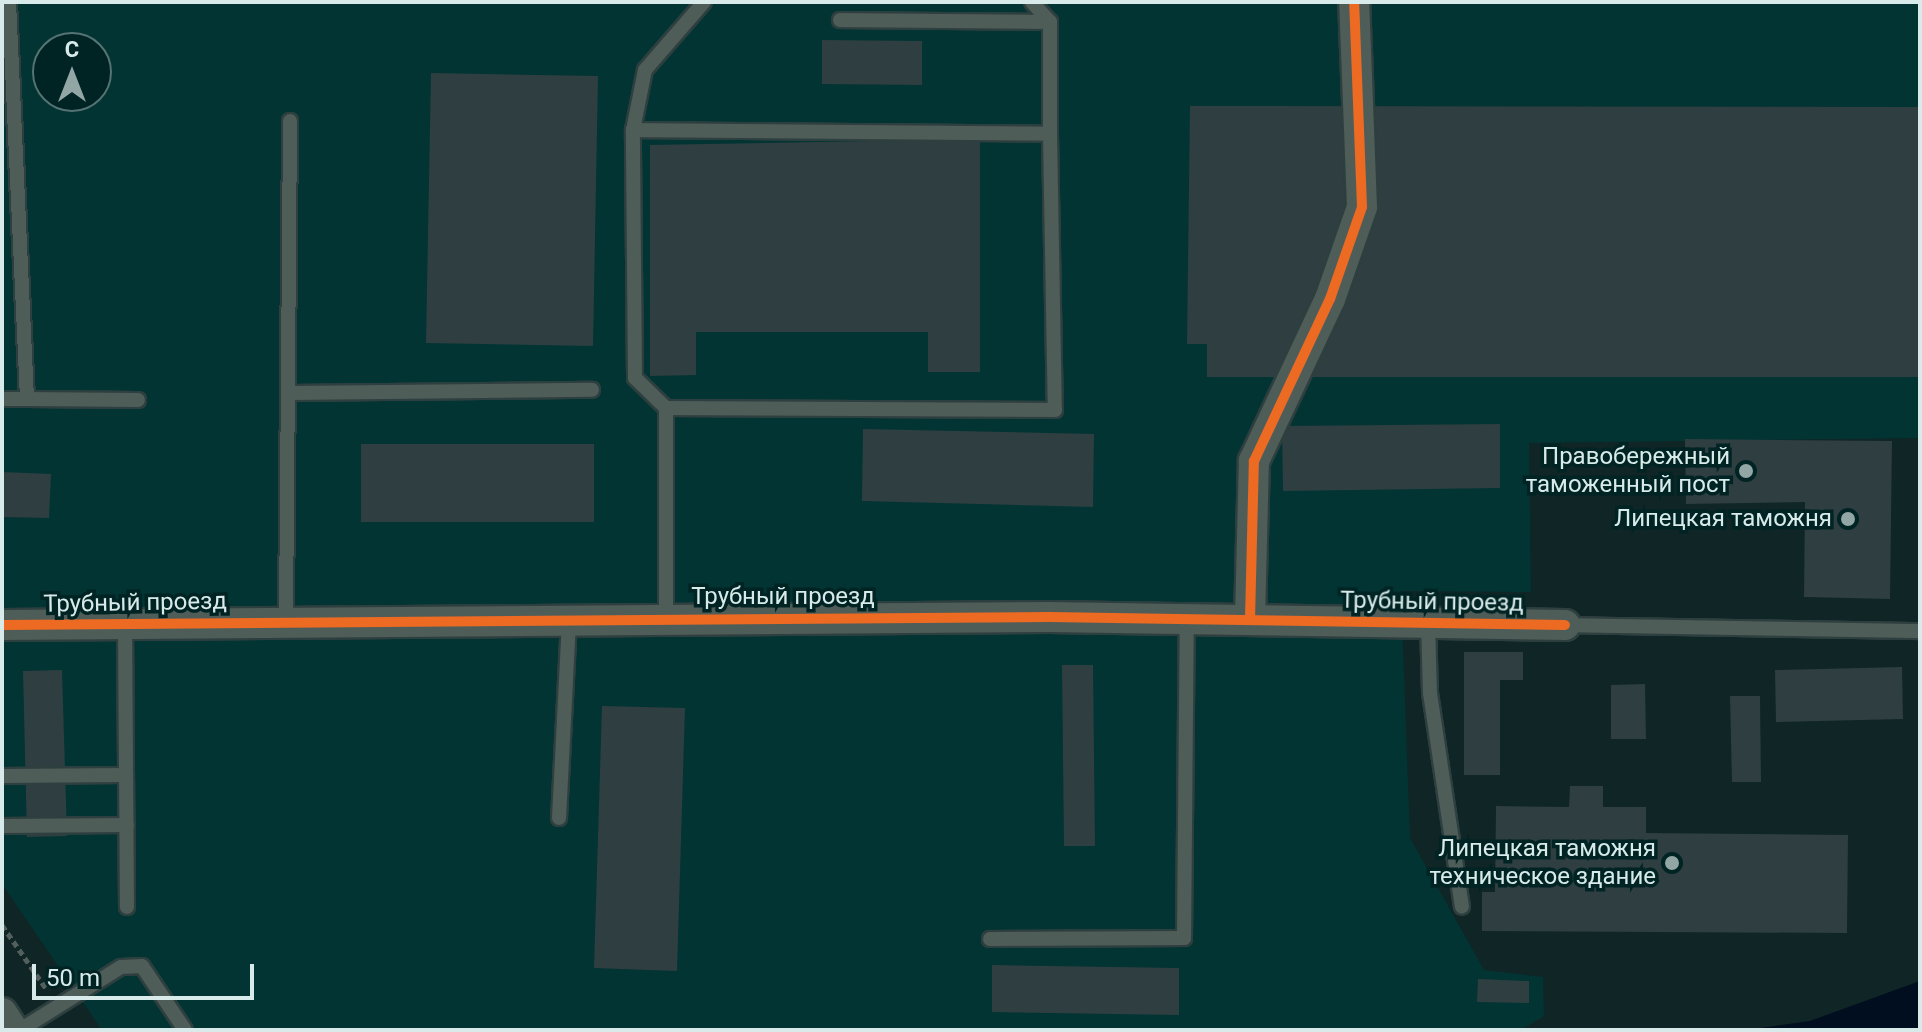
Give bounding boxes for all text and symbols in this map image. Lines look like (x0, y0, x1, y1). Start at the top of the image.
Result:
north arrow (32, 32, 112, 112)
text: С (65, 37, 79, 62)
place label: Правобережный таможенный пост (1526, 443, 1730, 499)
marker: Правобережный таможенный пост (1737, 462, 1755, 480)
place label: Липецкая таможня (1614, 505, 1832, 533)
marker: Липецкая таможня (1839, 510, 1857, 528)
street label: Трубный проезд (691, 583, 875, 611)
street label: Трубный проезд (1340, 586, 1524, 618)
street label: Трубный проезд (43, 587, 227, 619)
place label: Липецкая таможня техническое здание (1429, 835, 1656, 891)
marker: Липецкая таможня техническое здание (1663, 854, 1681, 872)
scale bar (36, 948, 258, 998)
text: 50 m (46, 964, 100, 992)

